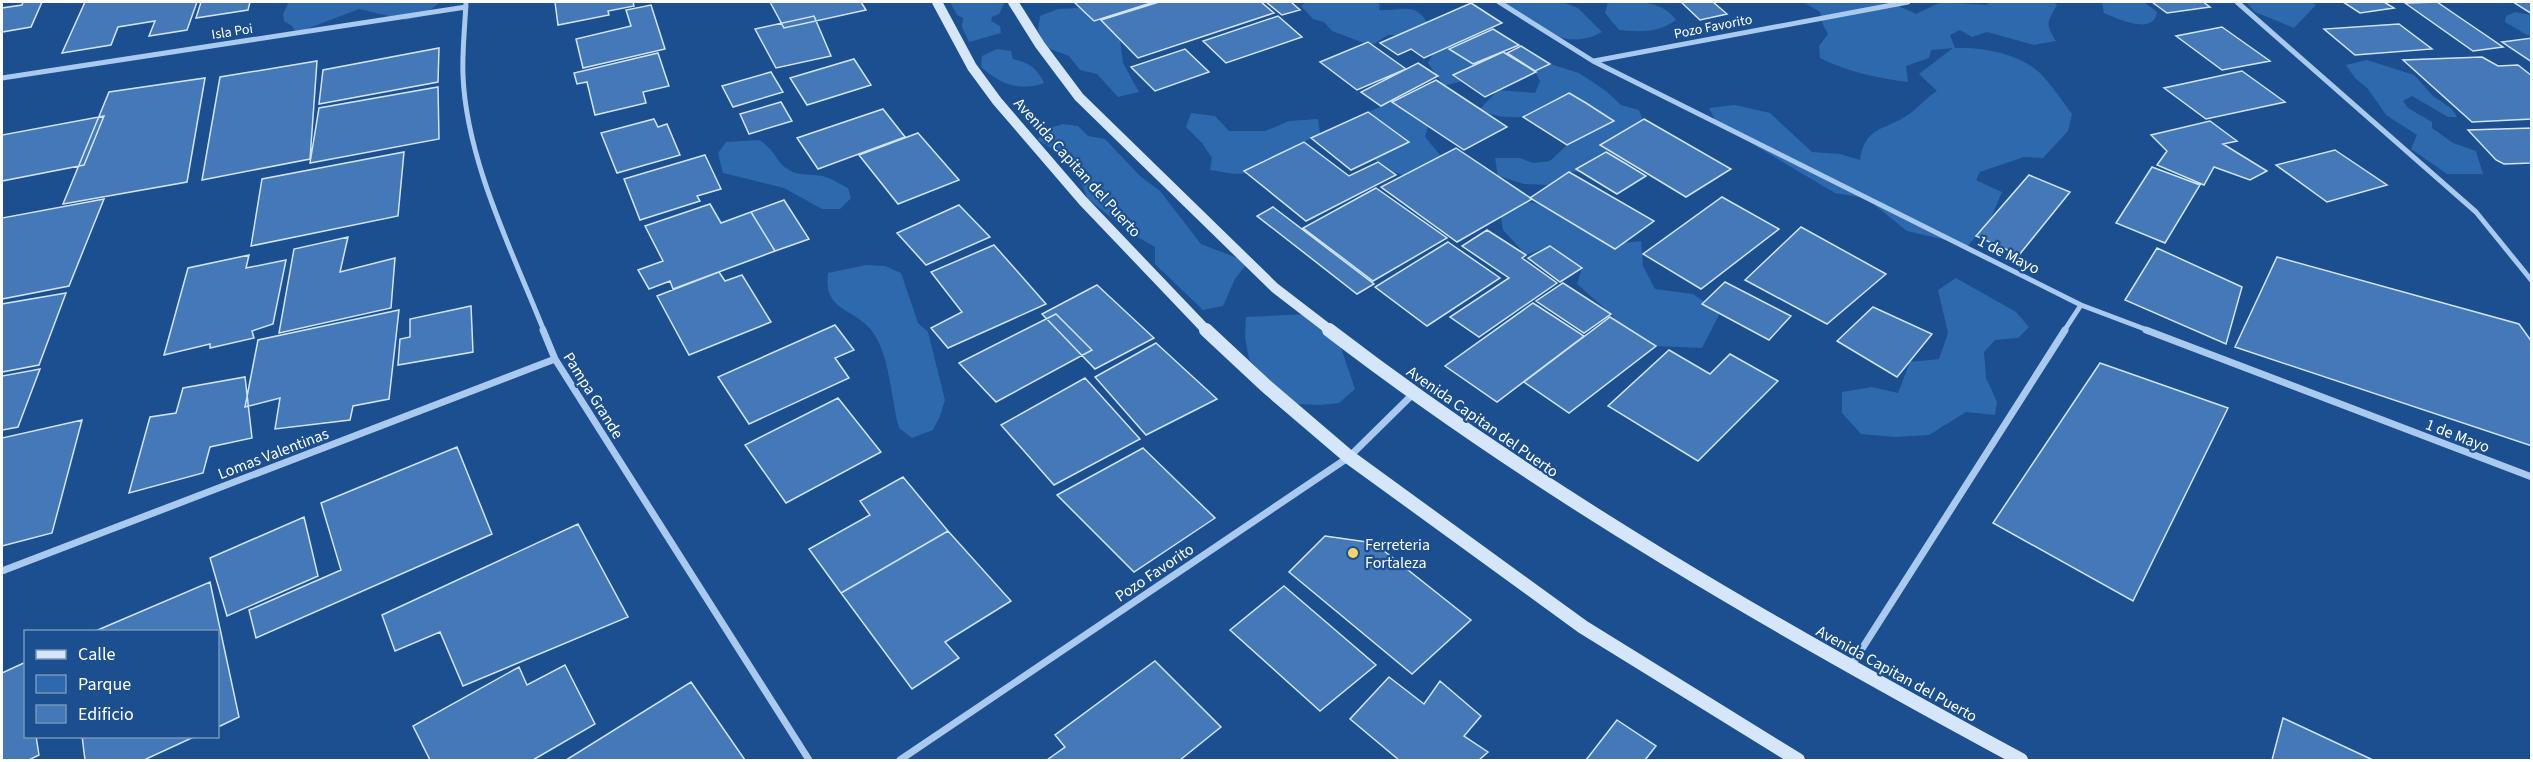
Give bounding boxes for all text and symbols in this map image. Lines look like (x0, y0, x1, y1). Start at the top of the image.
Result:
street label: Pozo Favorito (1672, 10, 1754, 44)
street label: Isla Poi (210, 19, 254, 45)
street label: Avenida Capitan del Puerto (1009, 93, 1146, 242)
street label: 1 de Mayo (1974, 230, 2043, 280)
street label: Pampa Grande (558, 348, 629, 443)
street label: Avenida Capitan del Puerto (1402, 361, 1563, 483)
street label: 1 de Mayo (2422, 414, 2493, 458)
street label: Lomas Valentinas (215, 423, 332, 485)
place label: Ferreteria Fortaleza (1365, 534, 1430, 574)
street label: Pozo Favorito (1111, 538, 1198, 607)
marker: Ferreteria Fortaleza (1346, 546, 1360, 560)
street label: Avenida Capitan del Puerto (1812, 620, 1981, 727)
legend (24, 630, 219, 738)
text: Calle (78, 642, 116, 667)
text: Parque (78, 672, 131, 697)
text: Edificio (78, 702, 134, 727)

